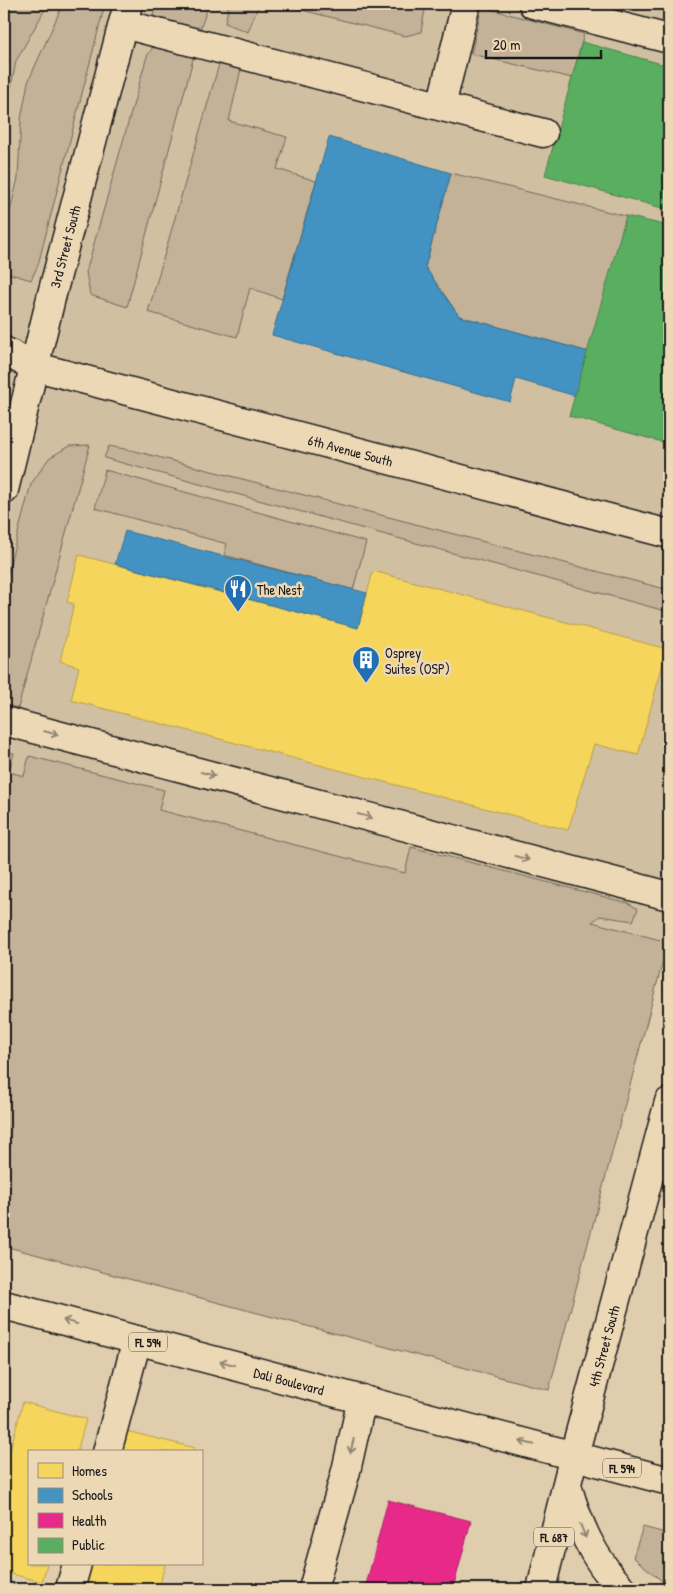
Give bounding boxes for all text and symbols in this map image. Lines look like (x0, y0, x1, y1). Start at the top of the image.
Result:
scale bar (486, 28, 600, 60)
text: 20 m (493, 34, 520, 55)
street label: 3rd Street South (45, 203, 84, 290)
street label: 6th Avenue South (306, 430, 395, 470)
restaurant icon: The Nest (223, 574, 253, 613)
place label: The Nest (257, 580, 302, 599)
place label: Osprey Suites (OSP) (385, 643, 450, 678)
building icon: Osprey Suites (OSP) (351, 645, 381, 684)
one-way arrow (42, 729, 58, 738)
one-way arrow (200, 770, 216, 780)
one-way arrow (357, 812, 373, 821)
one-way arrow (514, 853, 530, 863)
street label: 4th Street South (583, 1303, 623, 1389)
one-way arrow (63, 1317, 79, 1326)
road number: FL 594 (129, 1332, 167, 1351)
one-way arrow (220, 1358, 236, 1368)
street label: Dali Boulevard (252, 1362, 327, 1399)
one-way arrow (520, 1437, 536, 1447)
one-way arrow (346, 1438, 356, 1454)
legend (28, 1450, 202, 1566)
road number: FL 594 (603, 1459, 641, 1478)
text: Homes (72, 1460, 107, 1481)
text: Schools (72, 1484, 113, 1505)
text: Health (72, 1510, 106, 1531)
one-way arrow (578, 1523, 588, 1538)
road number: FL 687 (534, 1528, 574, 1546)
text: Public (72, 1534, 105, 1555)

